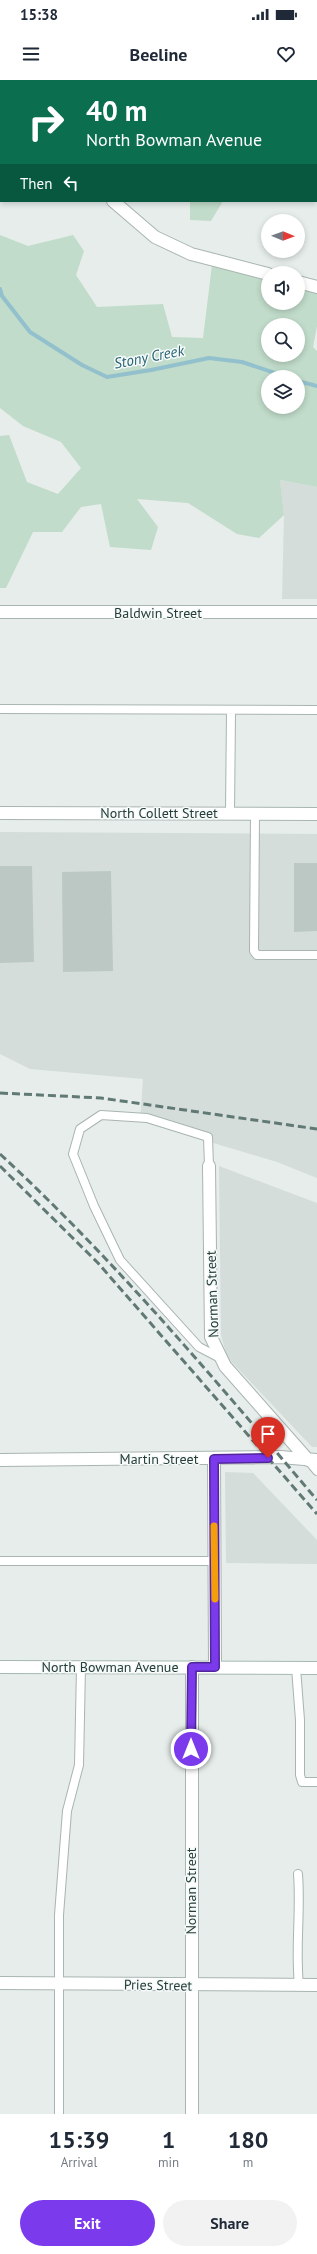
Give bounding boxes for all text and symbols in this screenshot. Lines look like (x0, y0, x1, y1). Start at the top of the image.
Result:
text: 15:38 (20, 5, 58, 24)
icon: menu (20, 43, 42, 65)
text: Beeline (130, 43, 187, 66)
icon: heart (275, 43, 297, 65)
text: 40 m (86, 92, 147, 129)
icon: right (20, 96, 72, 148)
text: North Bowman Avenue (86, 128, 262, 151)
icon: left (60, 172, 82, 194)
text: Then (20, 174, 52, 193)
north arrow (261, 214, 305, 258)
map controls (261, 214, 305, 414)
button: sound (261, 266, 305, 310)
button: search (261, 318, 305, 362)
water label: Stony Creek (112, 340, 187, 373)
button: layers (261, 370, 305, 414)
street label: Baldwin Street (114, 604, 202, 622)
street label: North Collett Street (100, 804, 218, 822)
street label: Norman Street (201, 1250, 223, 1338)
pin (251, 1417, 285, 1458)
icon: arrive (257, 1423, 279, 1445)
street label: Martin Street (120, 1450, 199, 1468)
street label: North Bowman Avenue (41, 1658, 179, 1676)
position arrow (170, 1728, 212, 1770)
street label: Norman Street (182, 1847, 200, 1935)
street label: Pries Street (124, 1975, 193, 1995)
text: 15:39 (49, 2124, 109, 2155)
text: 1 (162, 2124, 175, 2155)
text: 180 (228, 2124, 268, 2155)
text: Arrival (61, 2154, 97, 2171)
text: min (158, 2154, 179, 2171)
text: m (243, 2154, 253, 2171)
button: Exit (20, 2200, 155, 2246)
button: Share (163, 2200, 297, 2246)

